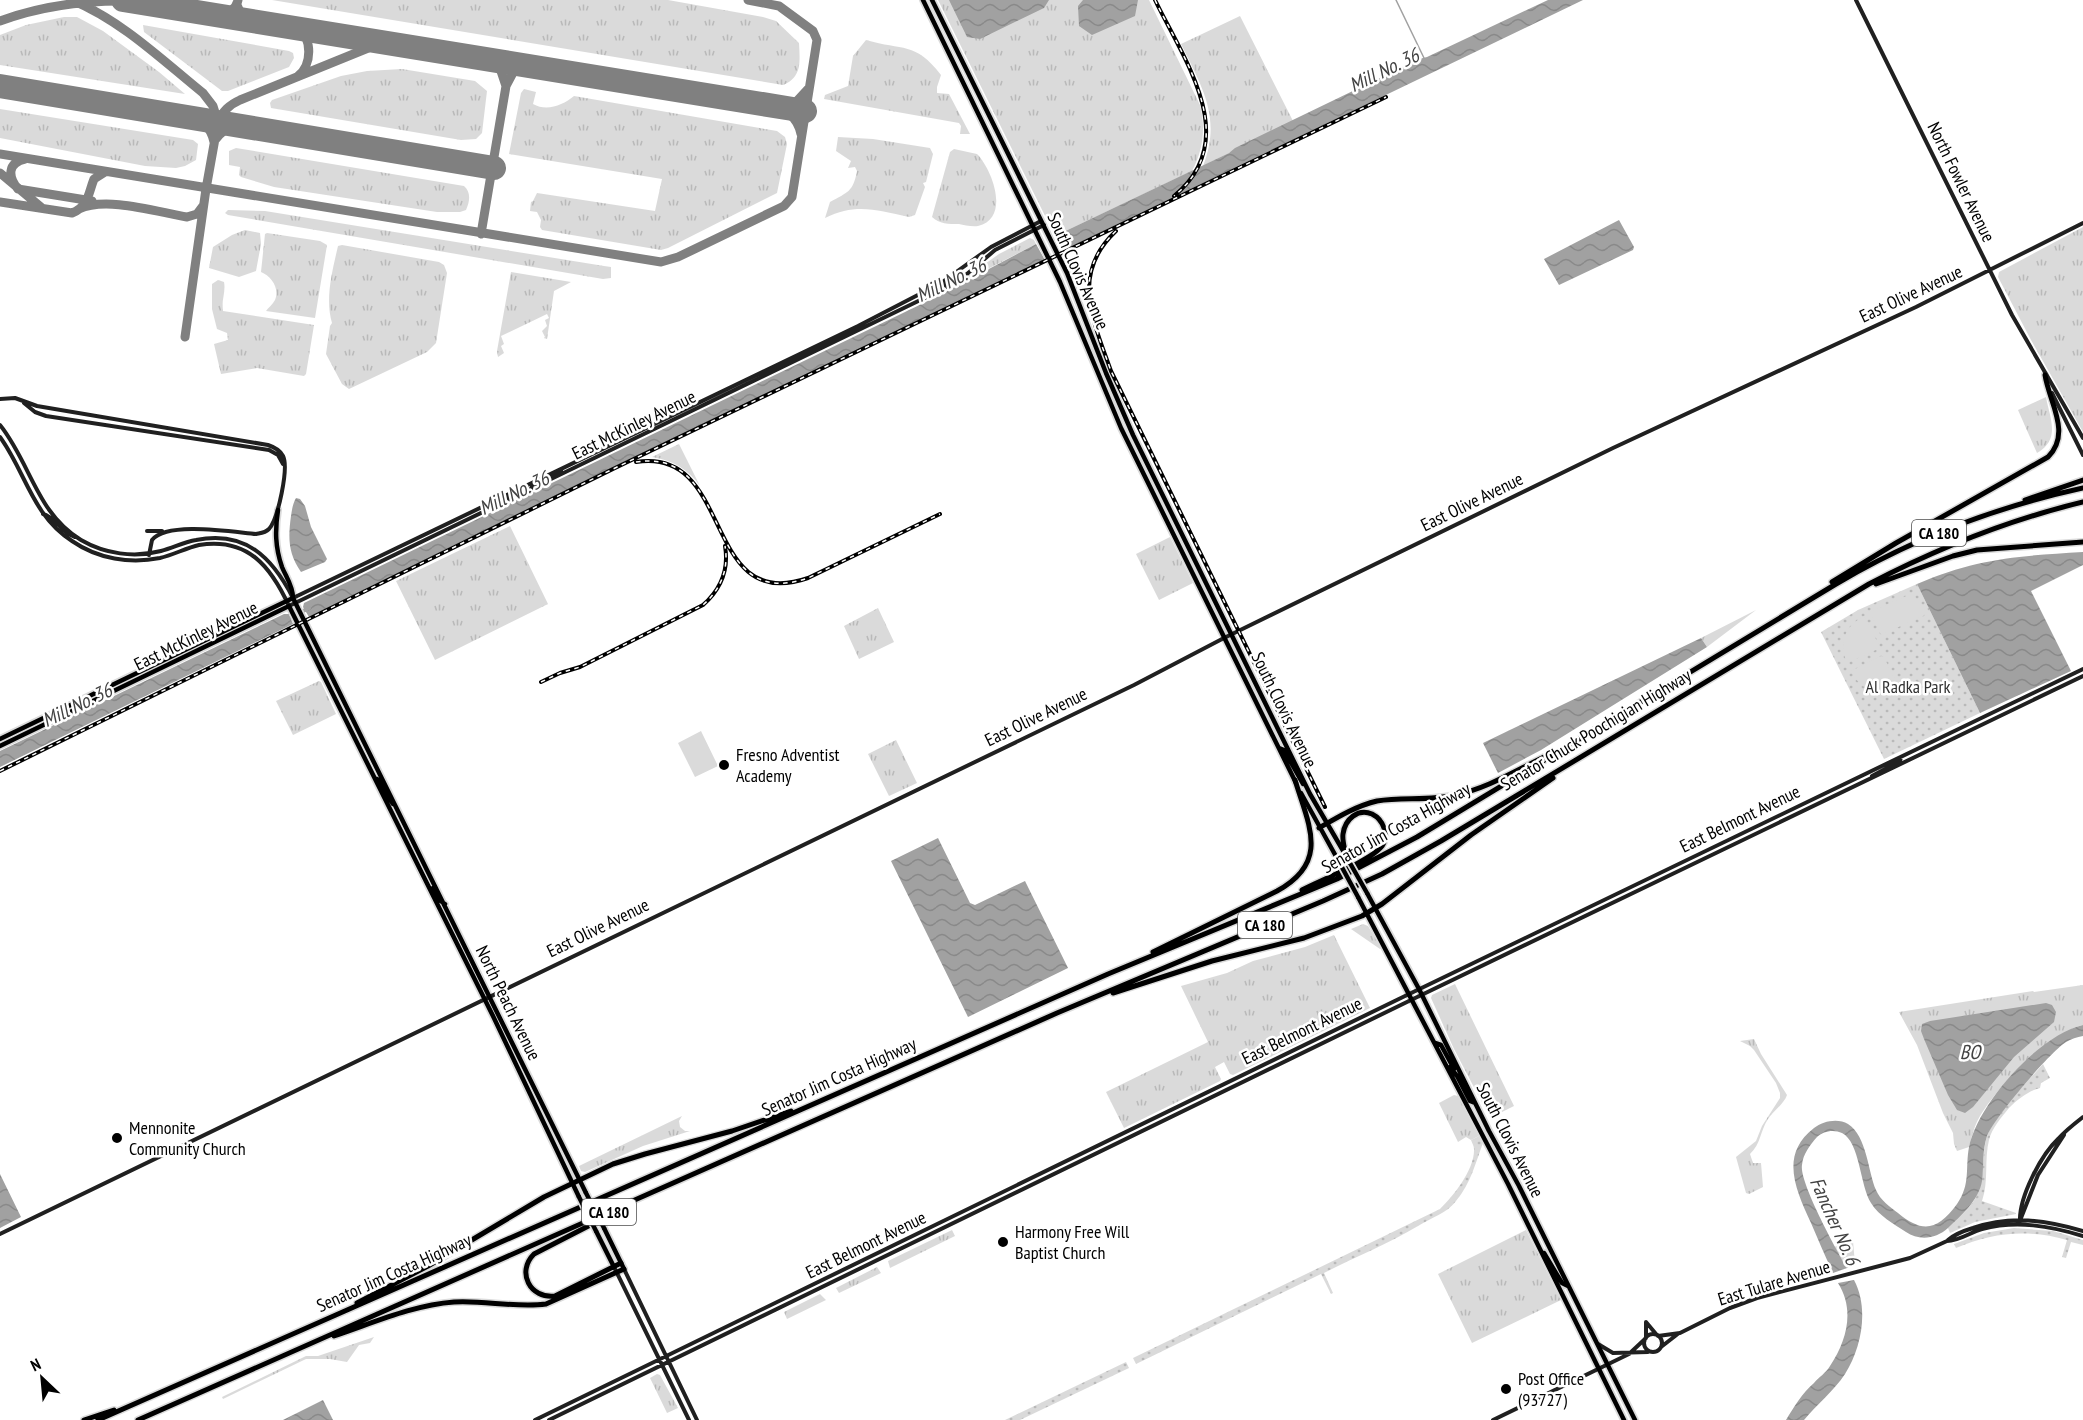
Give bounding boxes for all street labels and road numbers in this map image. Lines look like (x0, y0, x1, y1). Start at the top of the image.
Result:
street label: North Fowler Avenue (1922, 118, 2000, 246)
street label: South Clovis Avenue (1042, 209, 1115, 333)
street label: East Olive Avenue (1856, 260, 1966, 327)
street label: East McKinley Avenue (568, 385, 699, 464)
street label: East Olive Avenue (1417, 467, 1527, 536)
road number: CA 180 (1912, 520, 1966, 546)
street label: East McKinley Avenue (130, 596, 261, 675)
street label: South Clovis Avenue (1247, 648, 1322, 771)
street label: Senator Chuck Poochigian Highway (1496, 663, 1695, 796)
street label: East Olive Avenue (981, 682, 1091, 751)
street label: Senator Jim Costa Highway (1317, 777, 1474, 878)
street label: East Belmont Avenue (1676, 779, 1804, 858)
street label: East Olive Avenue (543, 893, 653, 962)
road number: CA 180 (1238, 912, 1292, 938)
street label: North Peach Avenue (471, 942, 546, 1064)
street label: East Belmont Avenue (1238, 991, 1366, 1070)
street label: Senator Jim Costa Highway (758, 1032, 920, 1121)
street label: South Clovis Avenue (1472, 1078, 1549, 1201)
road number: CA 180 (582, 1199, 636, 1225)
street label: East Belmont Avenue (802, 1205, 930, 1284)
street label: Senator Jim Costa Highway (313, 1228, 475, 1317)
street label: East Tulare Avenue (1715, 1255, 1833, 1311)

